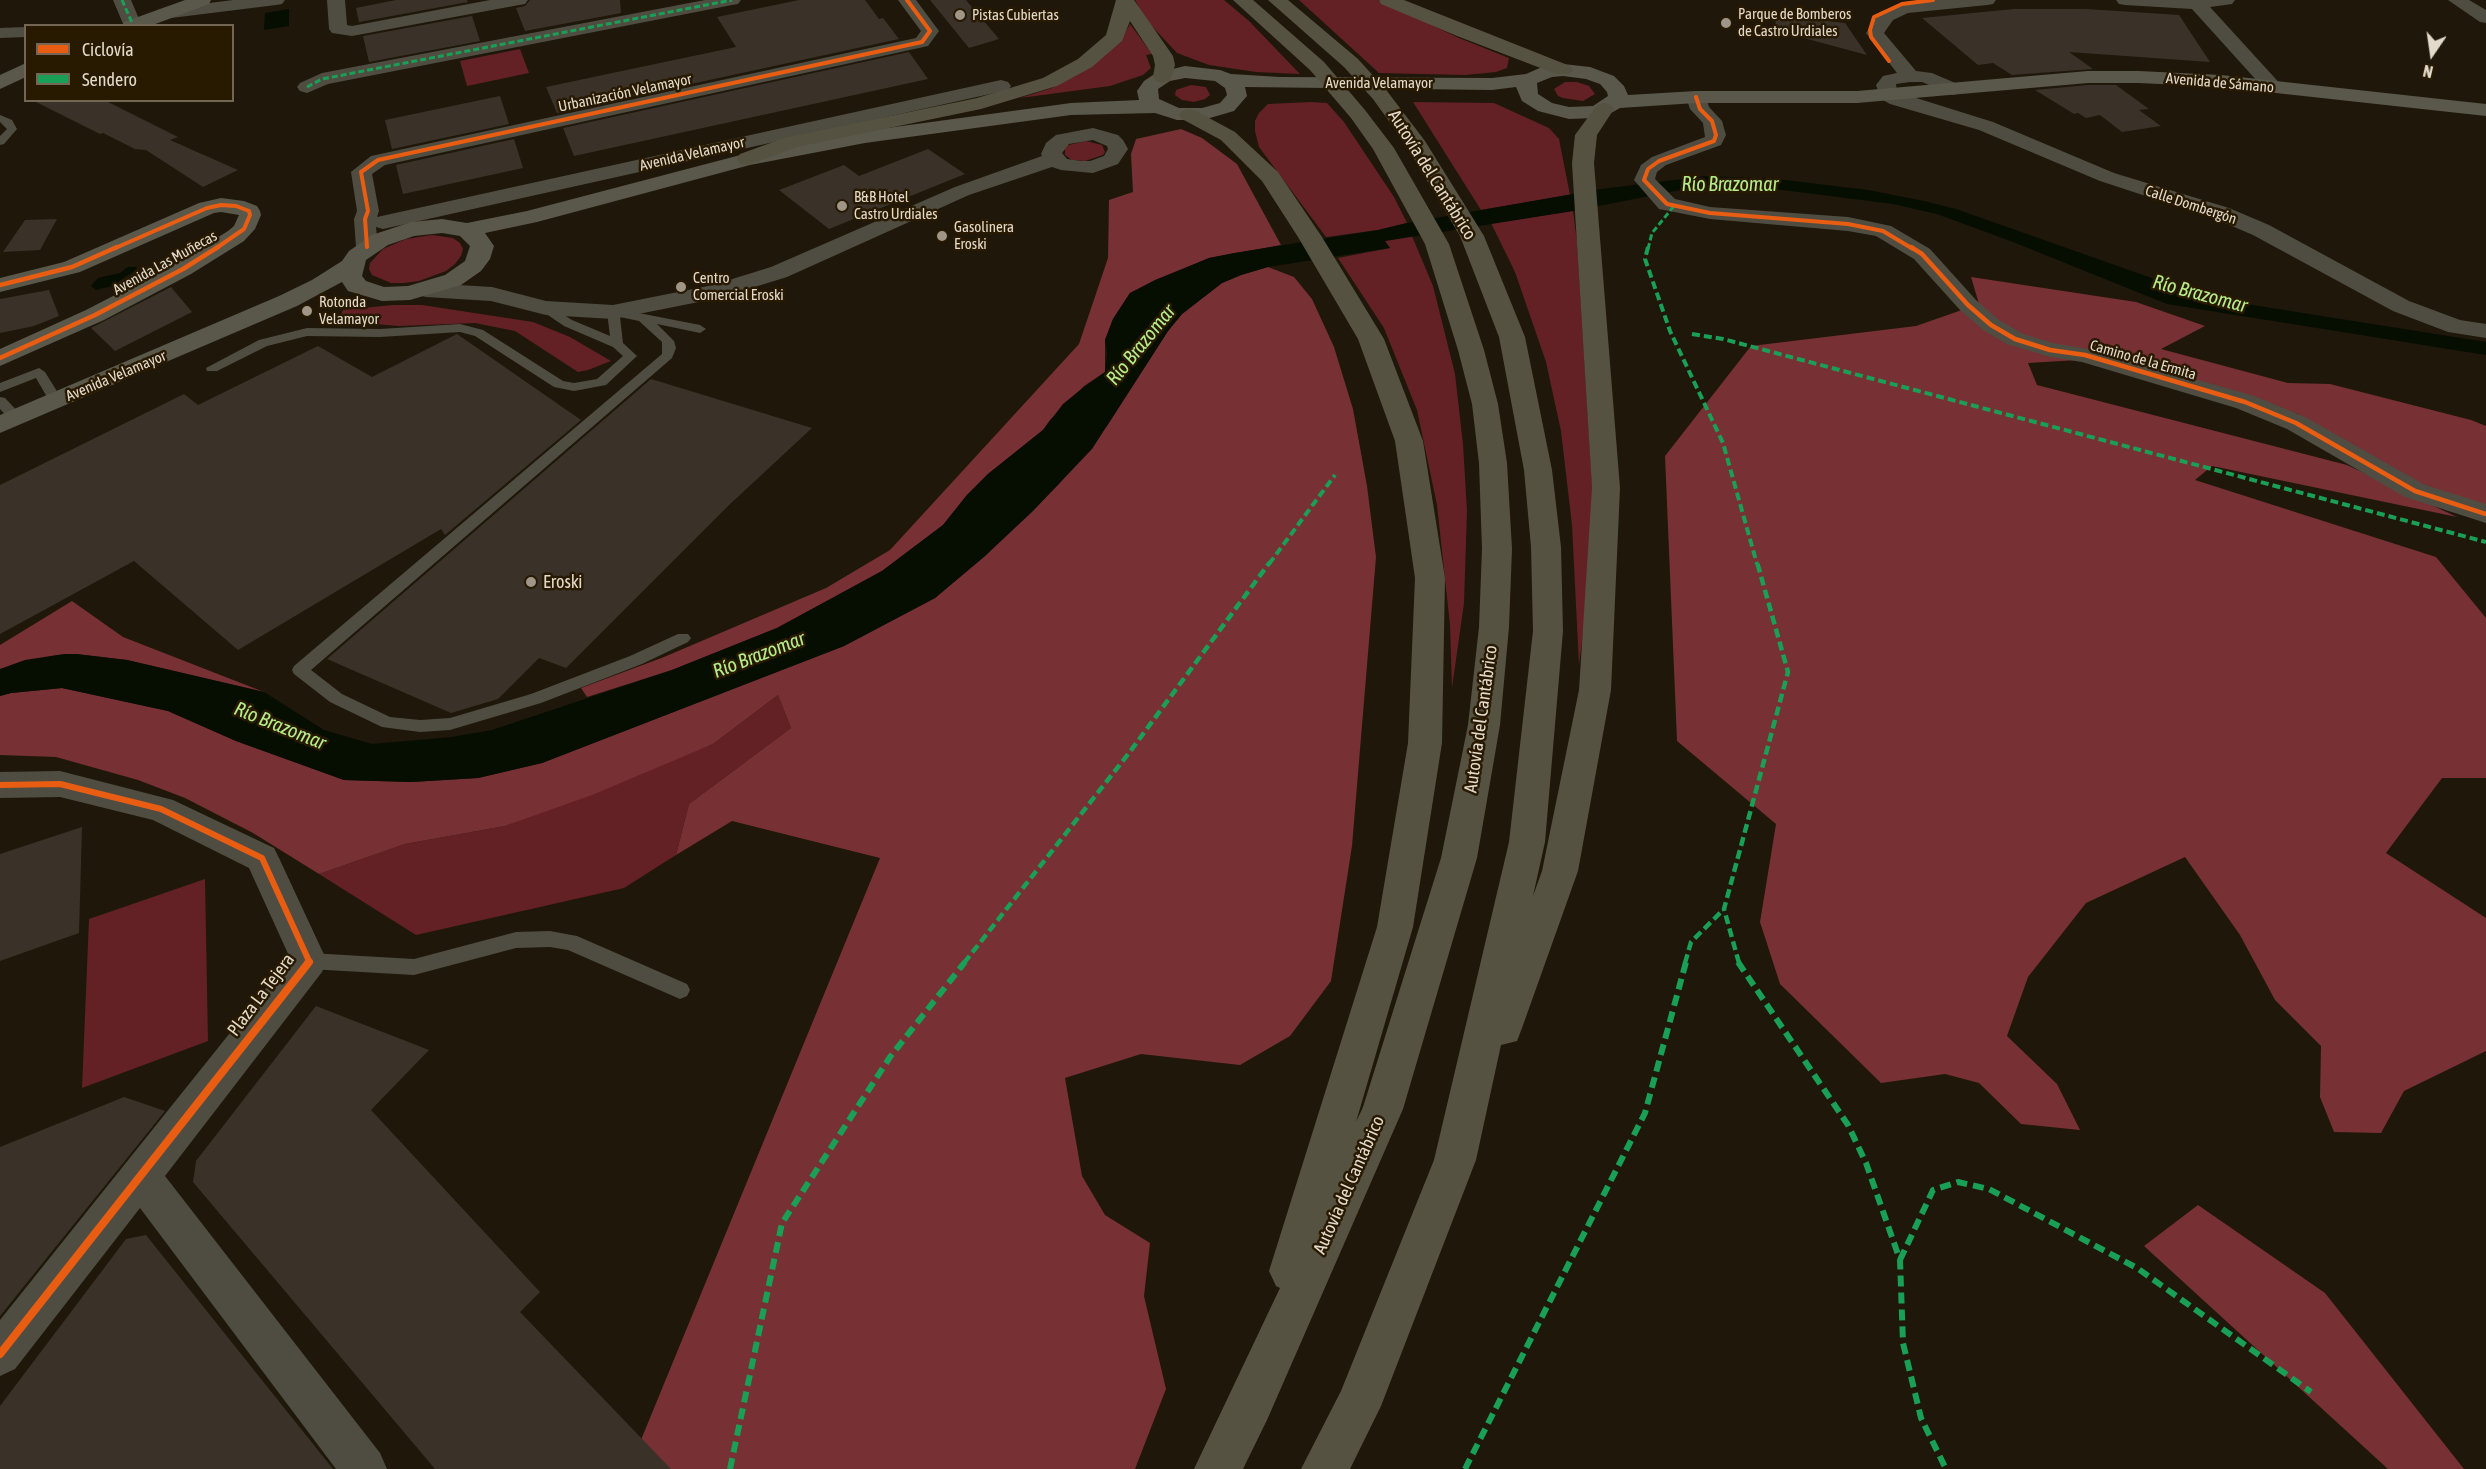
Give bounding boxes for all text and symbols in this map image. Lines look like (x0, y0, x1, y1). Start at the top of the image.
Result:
place label: Parque de Bomberos de Castro Urdiales (1738, 5, 1851, 40)
place label: Pistas Cubiertas (972, 6, 1059, 24)
marker: Pistas Cubiertas (953, 8, 967, 22)
marker: Parque de Bomberos de Castro Urdiales (1719, 16, 1733, 30)
legend (24, 24, 234, 102)
north arrow (2402, 24, 2462, 84)
text: Ciclovía (82, 39, 134, 60)
text: N (2421, 62, 2435, 81)
text: Sendero (82, 69, 137, 90)
street label: Avenida de Sámano (2165, 69, 2275, 97)
street label: Urbanización Velamayor (557, 70, 693, 116)
street label: Avenida Velamayor (1326, 74, 1432, 92)
street label: Autovía del Cantábrico (1383, 106, 1481, 244)
street label: Avenida Velamayor (638, 133, 746, 175)
water label: Río Brazomar (1682, 173, 1778, 197)
street label: Calle Dombergón (2143, 182, 2239, 228)
place label: B&B Hotel Castro Urdiales (854, 188, 938, 223)
marker: B&B Hotel Castro Urdiales (835, 199, 849, 213)
place label: Gasolinera Eroski (954, 218, 1014, 253)
street label: Avenida Las Muñecas (110, 227, 220, 299)
marker: Gasolinera Eroski (935, 229, 949, 243)
place label: Centro Comercial Eroski (693, 269, 784, 304)
water label: Río Brazomar (2150, 270, 2250, 318)
marker: Centro Comercial Eroski (674, 280, 688, 294)
place label: Rotonda Velamayor (319, 293, 379, 328)
water label: Río Brazomar (1101, 300, 1181, 390)
marker: Rotonda Velamayor (300, 304, 314, 318)
street label: Camino de la Ermita (2088, 336, 2198, 384)
street label: Avenida Velamayor (63, 347, 169, 405)
place label: Eroski (543, 571, 582, 593)
marker: Eroski (524, 575, 538, 589)
water label: Río Brazomar (710, 626, 808, 684)
street label: Autovía del Cantábrico (1460, 644, 1502, 794)
water label: Río Brazomar (231, 697, 329, 755)
street label: Plaza La Tejera (223, 949, 299, 1041)
street label: Autovía del Cantábrico (1309, 1113, 1389, 1257)

